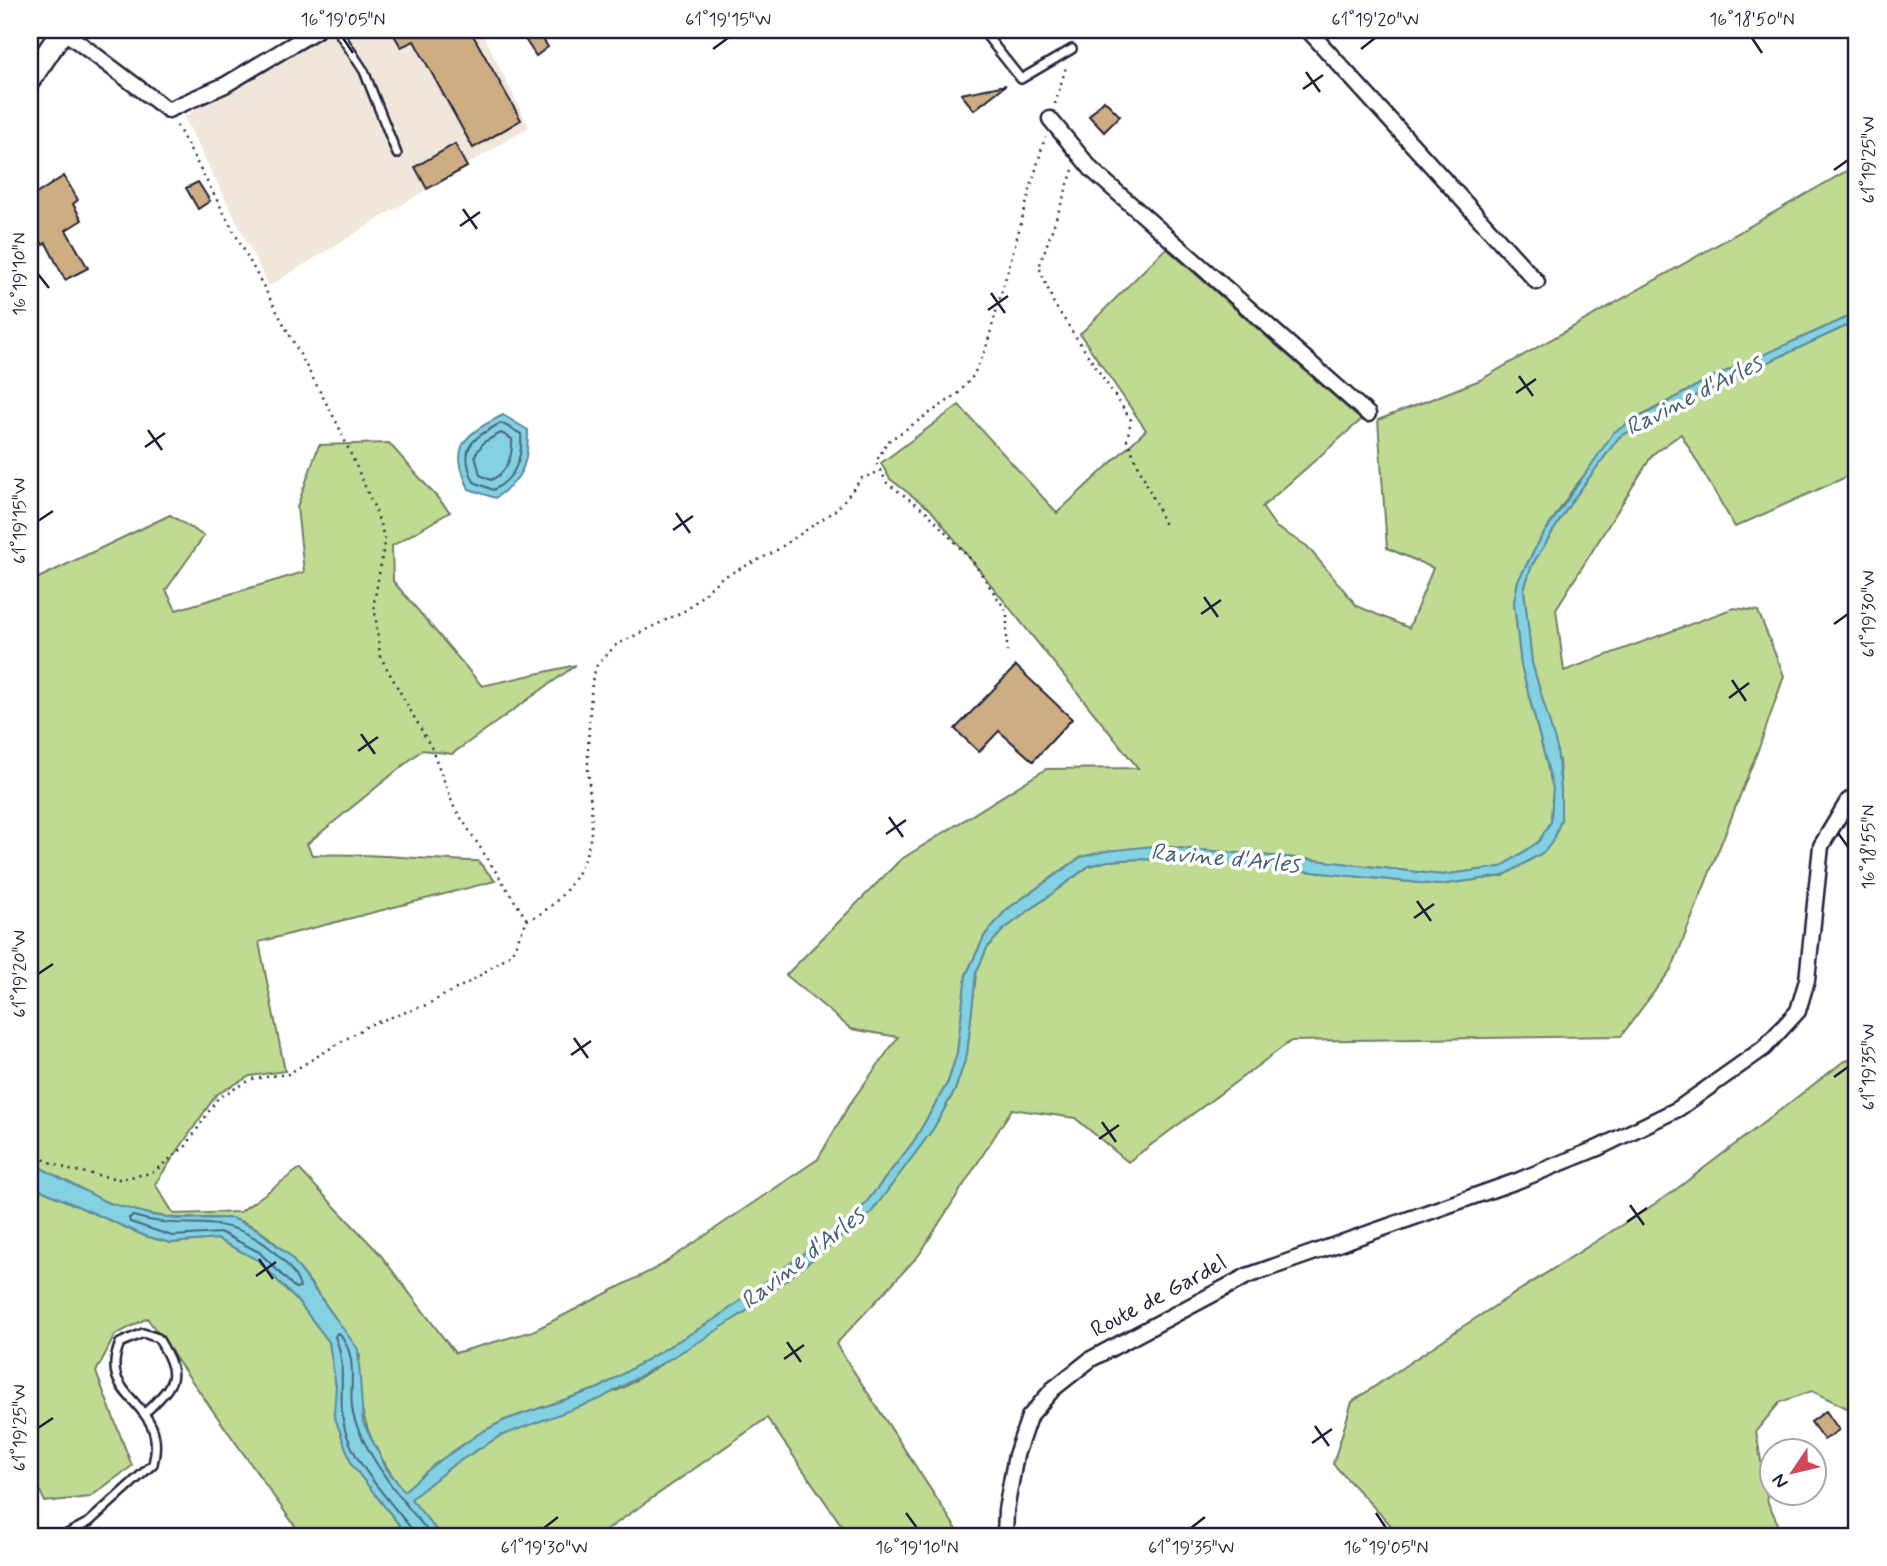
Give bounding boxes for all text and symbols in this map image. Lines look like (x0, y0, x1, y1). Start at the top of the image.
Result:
text: 16°19'05"N (301, 8, 385, 32)
text: 61°19'15"W (685, 8, 771, 32)
text: 61°19'20"W (1331, 8, 1419, 32)
text: 16°18'50"N (1709, 8, 1795, 32)
text: 61°19'25"W (1857, 117, 1881, 203)
text: 16°19'10"N (8, 232, 32, 316)
water label: Ravine d'Arles (1621, 347, 1770, 444)
text: 61°19'15"W (8, 478, 32, 564)
text: 61°19'30"W (1857, 571, 1881, 657)
text: 16°18'55"N (1857, 805, 1881, 889)
water label: Ravine d'Arles (1149, 837, 1303, 881)
text: 61°19'20"W (8, 930, 32, 1018)
text: 61°19'35"W (1857, 1024, 1881, 1110)
water label: Ravine d'Arles (735, 1199, 873, 1317)
street label: Route de Gardel (1086, 1249, 1232, 1345)
text: 61°19'25"W (8, 1385, 32, 1471)
north arrow (1758, 1436, 1828, 1506)
text: N (1766, 1469, 1794, 1493)
text: 61°19'30"W (501, 1536, 587, 1560)
text: 16°19'10"N (875, 1536, 959, 1560)
text: 61°19'35"W (1148, 1536, 1234, 1560)
text: 16°19'05"N (1344, 1536, 1428, 1560)

